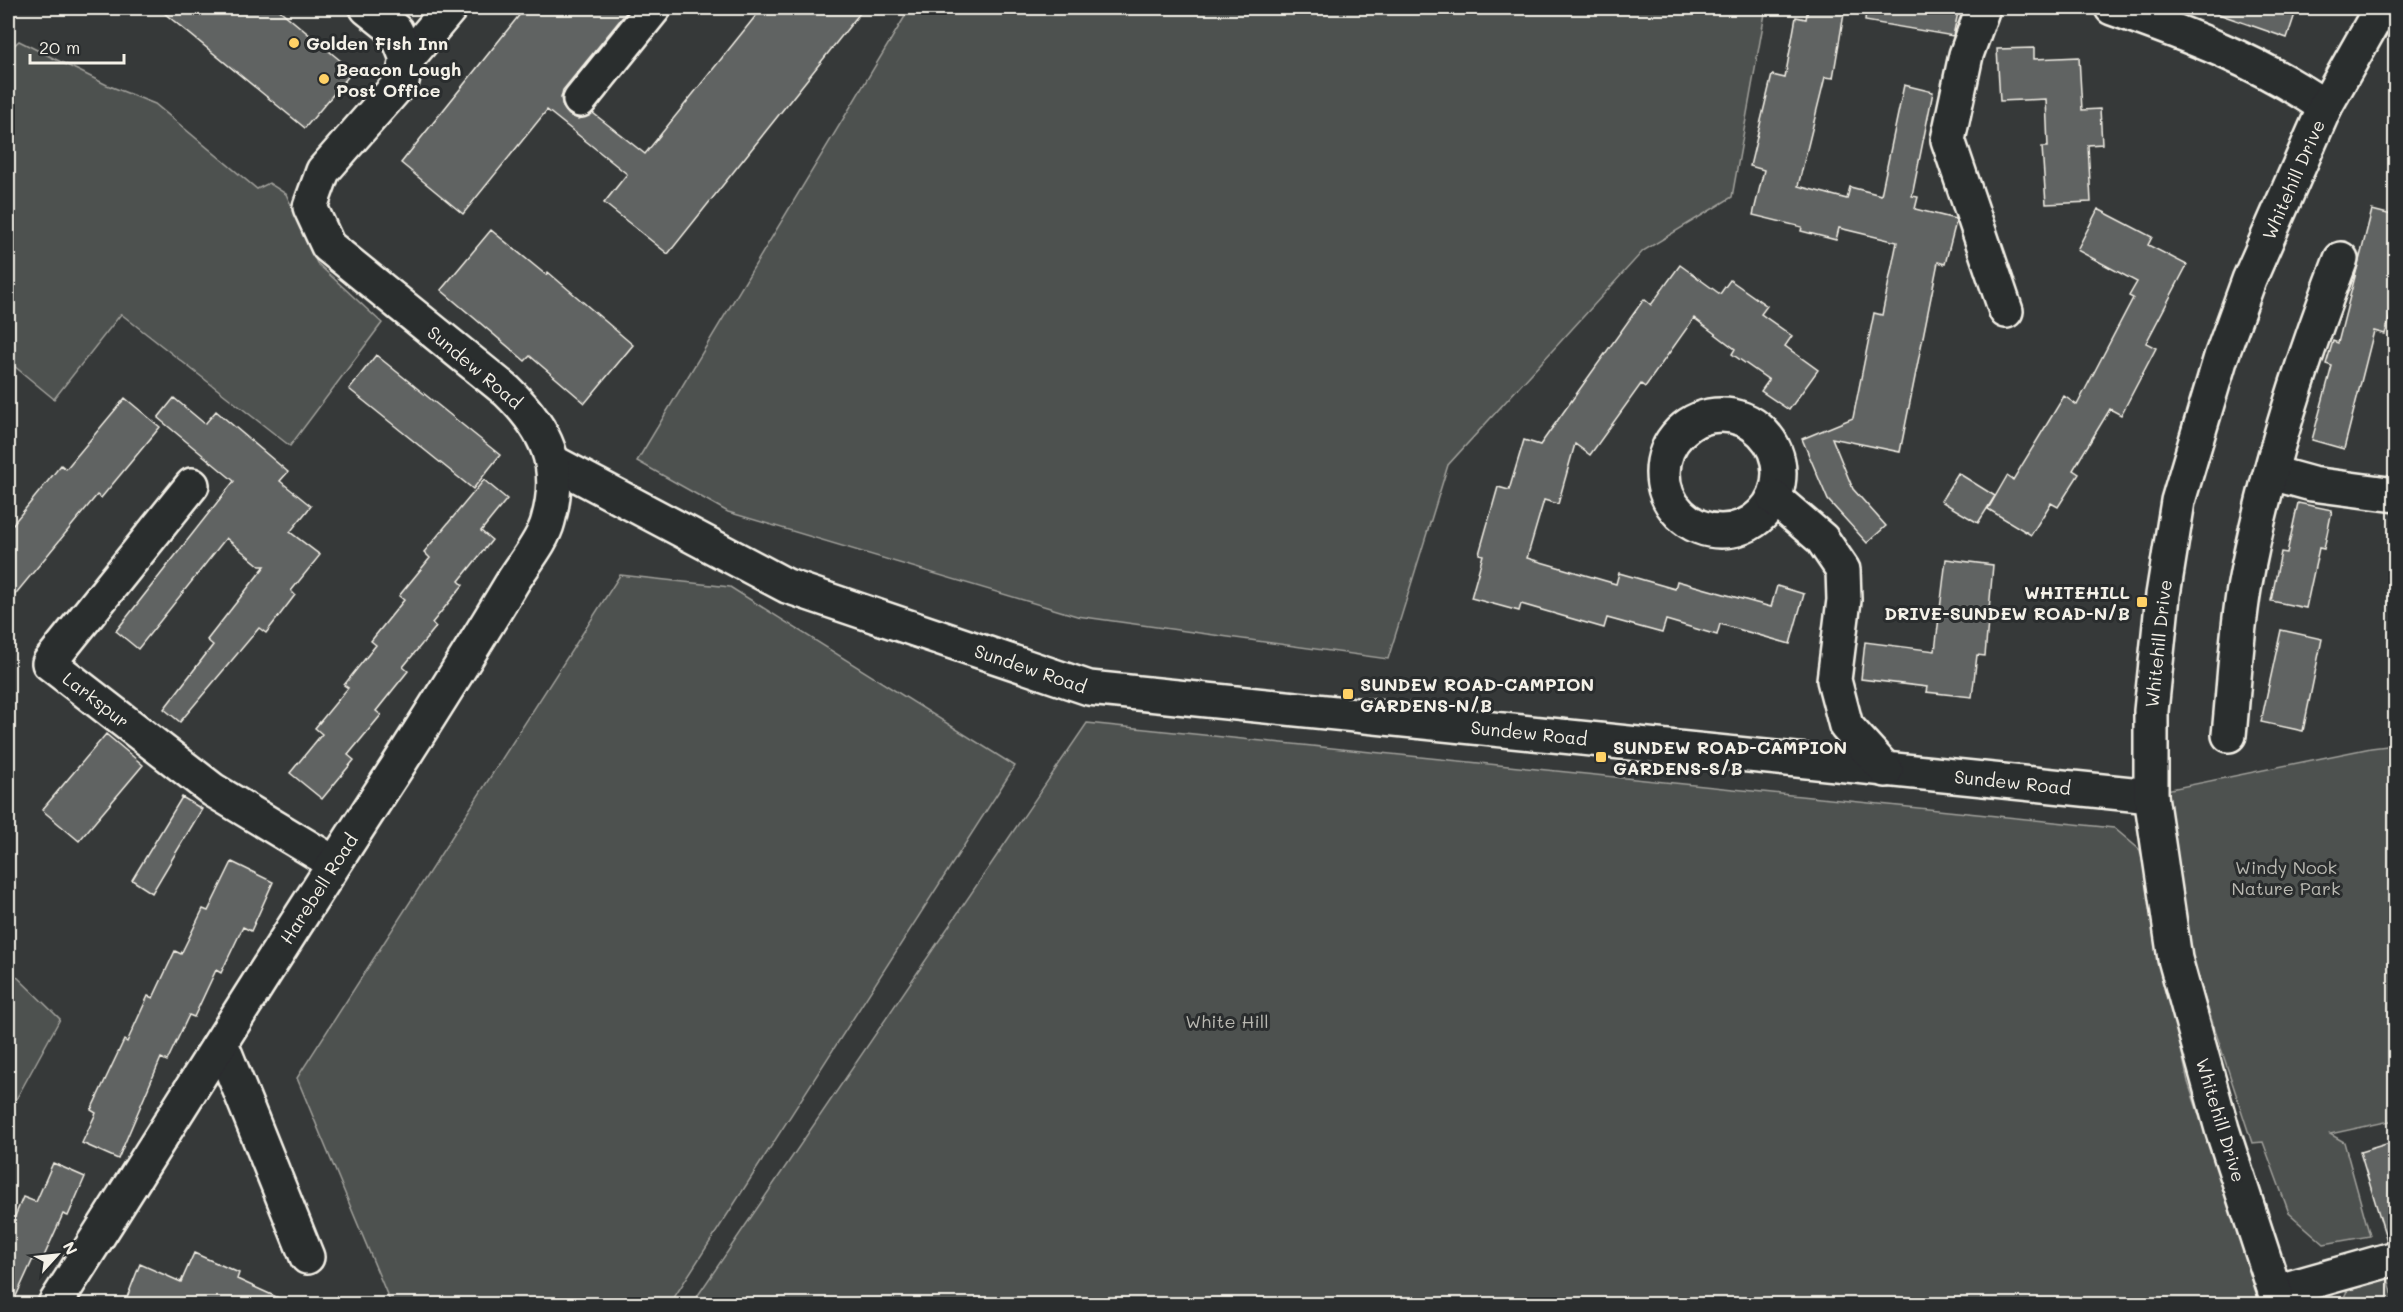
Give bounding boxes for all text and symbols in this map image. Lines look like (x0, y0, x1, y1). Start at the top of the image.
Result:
scale bar (30, 27, 124, 65)
place label: Golden Fish Inn (306, 31, 448, 55)
text: 20 m (39, 35, 80, 59)
marker: Golden Fish Inn (287, 36, 301, 50)
place label: Beacon Lough Post Office (336, 57, 461, 102)
marker: Beacon Lough Post Office (317, 72, 331, 86)
street label: Whitehill Drive (2256, 116, 2330, 243)
street label: Sundew Road (422, 320, 528, 414)
street label: Whitehill Drive (2139, 578, 2177, 709)
place label: WHITEHILL DRIVE-SUNDEW ROAD-N/B (1884, 580, 2130, 625)
marker: WHITEHILL DRIVE-SUNDEW ROAD-N/B (2135, 595, 2149, 609)
street label: Sundew Road (971, 638, 1090, 698)
street label: Larkspur (58, 666, 134, 733)
place label: SUNDEW ROAD-CAMPION GARDENS-N/B (1360, 672, 1594, 717)
marker: SUNDEW ROAD-CAMPION GARDENS-N/B (1341, 687, 1355, 701)
street label: Sundew Road (1470, 715, 1589, 751)
place label: SUNDEW ROAD-CAMPION GARDENS-S/B (1613, 735, 1847, 780)
marker: SUNDEW ROAD-CAMPION GARDENS-S/B (1594, 750, 1608, 764)
street label: Sundew Road (1953, 764, 2072, 800)
street label: Harebell Road (274, 829, 363, 948)
park label: Windy Nook Nature Park (2231, 855, 2341, 900)
park label: White Hill (1185, 1009, 1269, 1033)
street label: Whitehill Drive (2191, 1055, 2251, 1185)
north arrow (27, 1225, 87, 1285)
text: N (59, 1238, 83, 1258)

